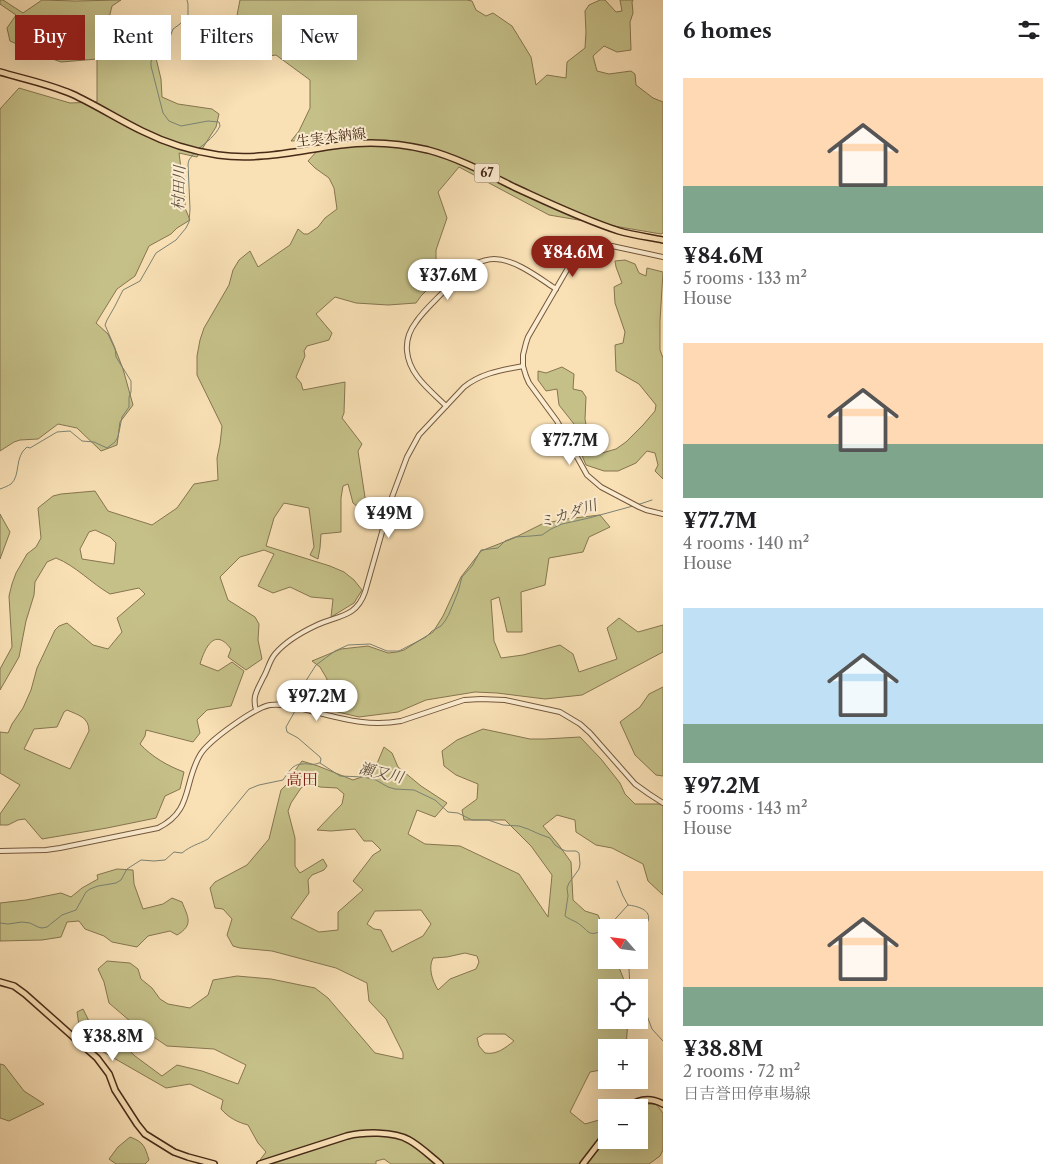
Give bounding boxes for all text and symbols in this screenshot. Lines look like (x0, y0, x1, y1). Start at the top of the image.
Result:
chip: Buy (15, 15, 85, 60)
chip: Rent (95, 15, 171, 60)
chip: Filters (181, 15, 272, 60)
chip: New (282, 15, 357, 60)
icon: filters (1015, 16, 1043, 44)
text: 6 homes (683, 18, 772, 43)
icon: home (818, 110, 908, 200)
street label: 生実本納線 (295, 124, 367, 150)
water label: 村田川 (168, 163, 189, 211)
road number: 67 (474, 164, 500, 182)
pin: ¥84.6M (532, 236, 614, 278)
text: ¥84.6M (542, 242, 604, 262)
text: ¥84.6M (683, 243, 763, 268)
pin: ¥37.6M (407, 258, 489, 301)
text: ¥37.6M (419, 265, 477, 285)
text: 5 rooms · 133 m² (683, 268, 807, 288)
text: House (683, 288, 732, 308)
icon: home (818, 375, 908, 465)
pin: ¥77.7M (529, 424, 611, 466)
text: ¥77.7M (542, 430, 598, 450)
water label: ミカダ川 (536, 495, 601, 532)
pin: ¥49M (359, 496, 419, 539)
text: ¥49M (366, 503, 412, 523)
text: ¥77.7M (683, 508, 757, 533)
text: 4 rooms · 140 m² (683, 533, 809, 553)
text: House (683, 553, 732, 573)
icon: home (818, 640, 908, 730)
pin: ¥97.2M (276, 680, 358, 722)
text: ¥97.2M (288, 686, 346, 706)
water label: 瀬又川 (357, 758, 407, 787)
district label: 高田 (286, 769, 318, 789)
text: ¥97.2M (683, 773, 760, 798)
text: 5 rooms · 143 m² (683, 798, 807, 818)
text: House (683, 818, 732, 838)
icon: home (818, 904, 908, 994)
north arrow (598, 919, 648, 969)
map controls (598, 919, 648, 1149)
button: locate (598, 979, 648, 1029)
pin: ¥38.8M (72, 1020, 154, 1062)
text: ¥38.8M (82, 1026, 144, 1046)
text: ¥38.8M (683, 1036, 763, 1061)
button: + (598, 1039, 648, 1089)
text: 2 rooms · 72 m² (683, 1061, 800, 1081)
text: 日吉誉田停車場線 (683, 1083, 811, 1103)
button: − (598, 1099, 648, 1149)

